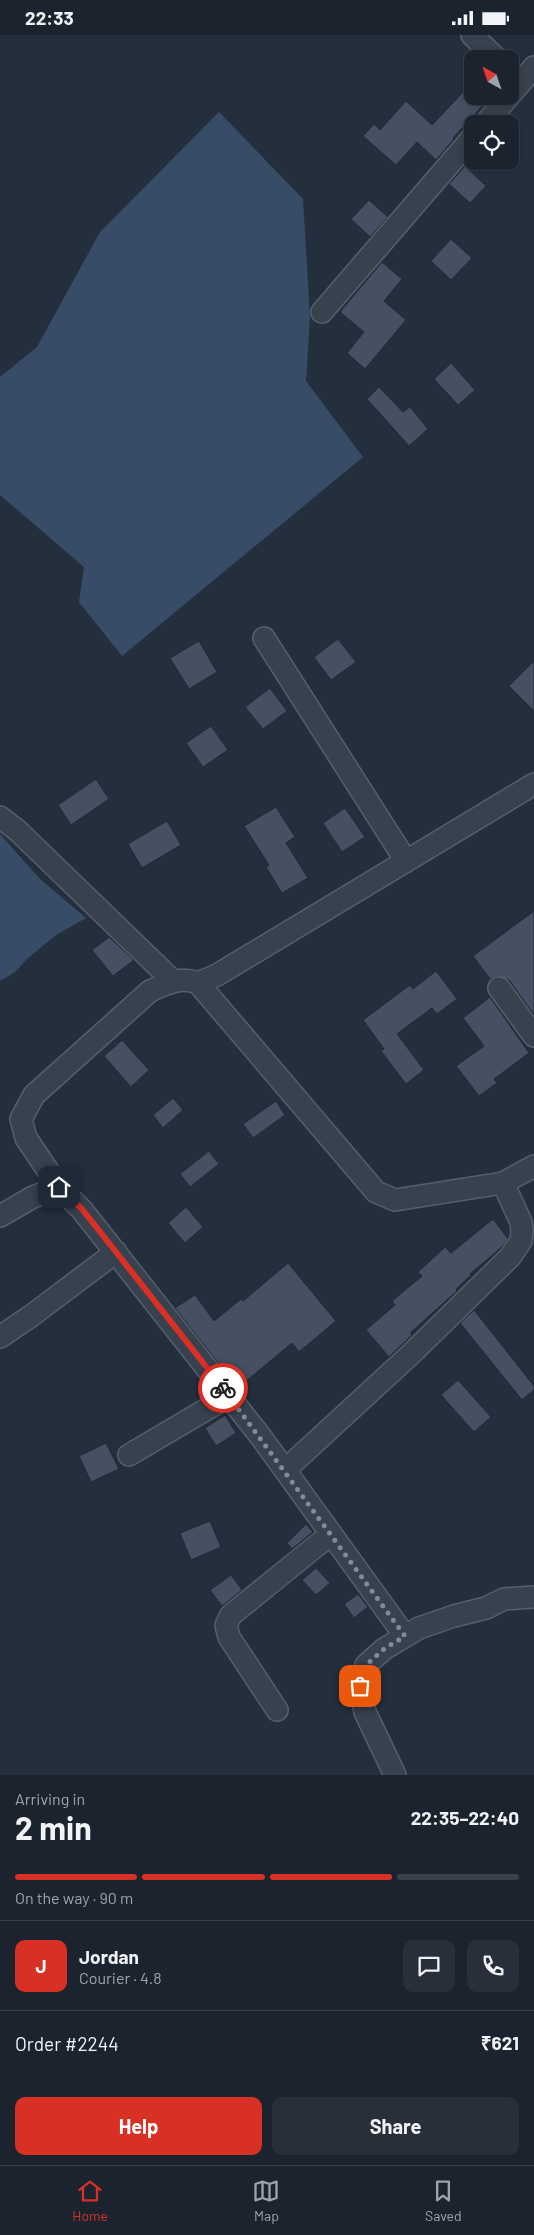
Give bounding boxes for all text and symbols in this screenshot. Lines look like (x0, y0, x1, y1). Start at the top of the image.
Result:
text: 22:33 (25, 6, 74, 29)
north arrow (464, 50, 519, 105)
map controls (464, 50, 519, 170)
button: locate (464, 115, 519, 170)
pin (38, 1166, 80, 1208)
icon: home (45, 1173, 73, 1201)
courier (198, 1363, 248, 1413)
icon: bike (209, 1374, 237, 1402)
pin (339, 1665, 381, 1707)
icon: bag (346, 1672, 374, 1700)
text: Arriving in (15, 1789, 85, 1808)
text: 22:35–22:40 (411, 1806, 519, 1829)
text: 2 min (15, 1808, 92, 1846)
text: On the way · 90 m (15, 1888, 133, 1907)
button: chat (403, 1940, 455, 1992)
button: phone (467, 1940, 519, 1992)
text: Jordan (79, 1945, 139, 1968)
text: J (35, 1954, 47, 1977)
text: Courier · 4.8 (79, 1968, 162, 1987)
text: ₹621 (481, 2031, 519, 2054)
text: Order #2244 (15, 2032, 119, 2055)
button: Help (15, 2097, 262, 2155)
button: Share (272, 2097, 519, 2155)
tab: Home (72, 2177, 108, 2224)
tab: Map (252, 2177, 280, 2224)
tab: Saved (425, 2177, 462, 2224)

